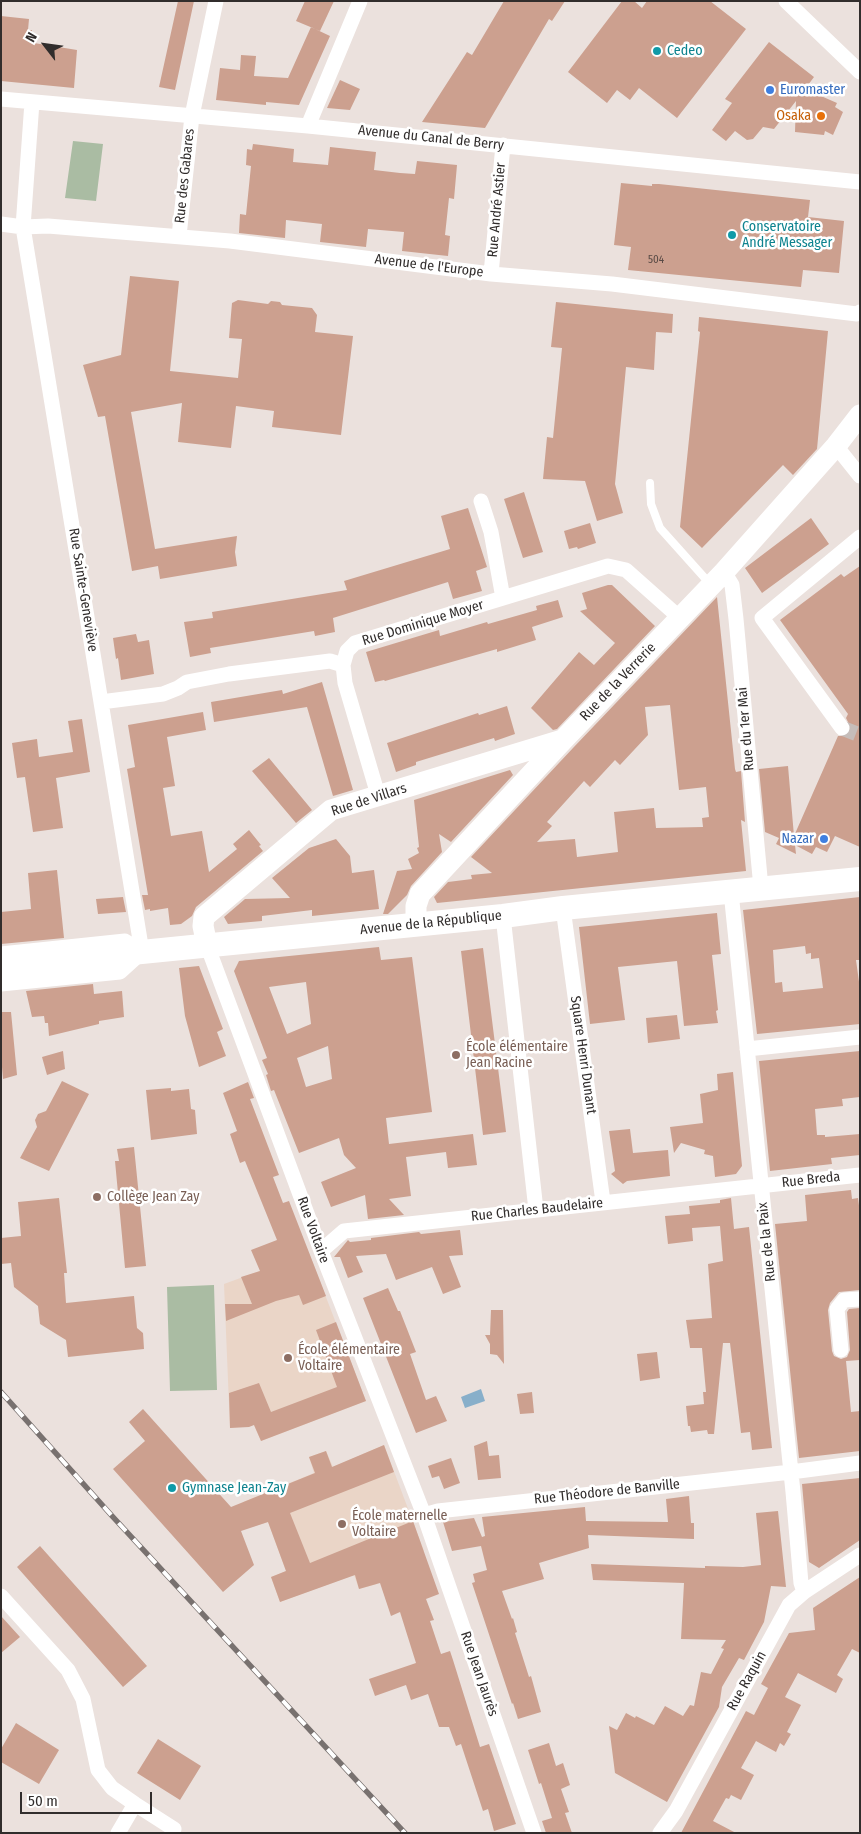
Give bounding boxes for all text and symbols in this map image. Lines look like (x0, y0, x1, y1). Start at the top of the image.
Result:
north arrow (20, 20, 70, 70)
text: N (22, 29, 41, 45)
place label: Cedeo (667, 43, 703, 59)
marker: Cedeo (651, 45, 663, 57)
place label: Euromaster (780, 82, 845, 98)
marker: Euromaster (764, 84, 776, 96)
place label: Osaka (776, 108, 811, 124)
marker: Osaka (815, 110, 827, 122)
street label: Avenue du Canal de Berry (357, 122, 505, 154)
street label: Rue des Gabares (172, 128, 198, 224)
street label: Rue André Astier (484, 162, 510, 258)
place label: Conservatoire André Messager (742, 219, 832, 252)
marker: Conservatoire André Messager (726, 229, 738, 241)
street label: Avenue de l'Europe (374, 251, 484, 281)
house number: 504 (648, 253, 664, 267)
street label: Rue Sainte-Geneviève (65, 527, 101, 653)
street label: Rue Dominique Moyer (360, 597, 486, 649)
street label: Rue de la Verrerie (577, 639, 659, 725)
street label: Rue du 1er Mai (734, 686, 758, 772)
street label: Rue de Villars (329, 780, 409, 820)
place label: Nazar (782, 831, 814, 847)
marker: Nazar (818, 833, 830, 845)
street label: Avenue de la République (359, 907, 503, 939)
street label: Square Henri Dunant (566, 995, 600, 1115)
place label: École élémentaire Jean Racine (466, 1039, 568, 1072)
marker: École élémentaire Jean Racine (450, 1049, 462, 1061)
street label: Rue Breda (781, 1169, 841, 1191)
place label: Collège Jean Zay (107, 1189, 199, 1205)
marker: Collège Jean Zay (91, 1191, 103, 1203)
street label: Rue Voltaire (293, 1195, 333, 1265)
street label: Rue Charles Baudelaire (470, 1195, 604, 1225)
street label: Rue de la Paix (754, 1201, 780, 1283)
place label: École élémentaire Voltaire (298, 1342, 400, 1374)
marker: École élémentaire Voltaire (282, 1352, 294, 1364)
street label: Rue Théodore de Banville (533, 1476, 681, 1508)
place label: Gymnase Jean-Zay (182, 1480, 286, 1496)
marker: Gymnase Jean-Zay (166, 1482, 178, 1494)
place label: École maternelle Voltaire (352, 1508, 448, 1540)
marker: École maternelle Voltaire (336, 1518, 348, 1530)
street label: Rue Jean Jaurès (457, 1629, 501, 1719)
street label: Rue Raquin (724, 1648, 770, 1714)
scale bar (22, 1782, 155, 1814)
text: 50 m (28, 1792, 58, 1810)

